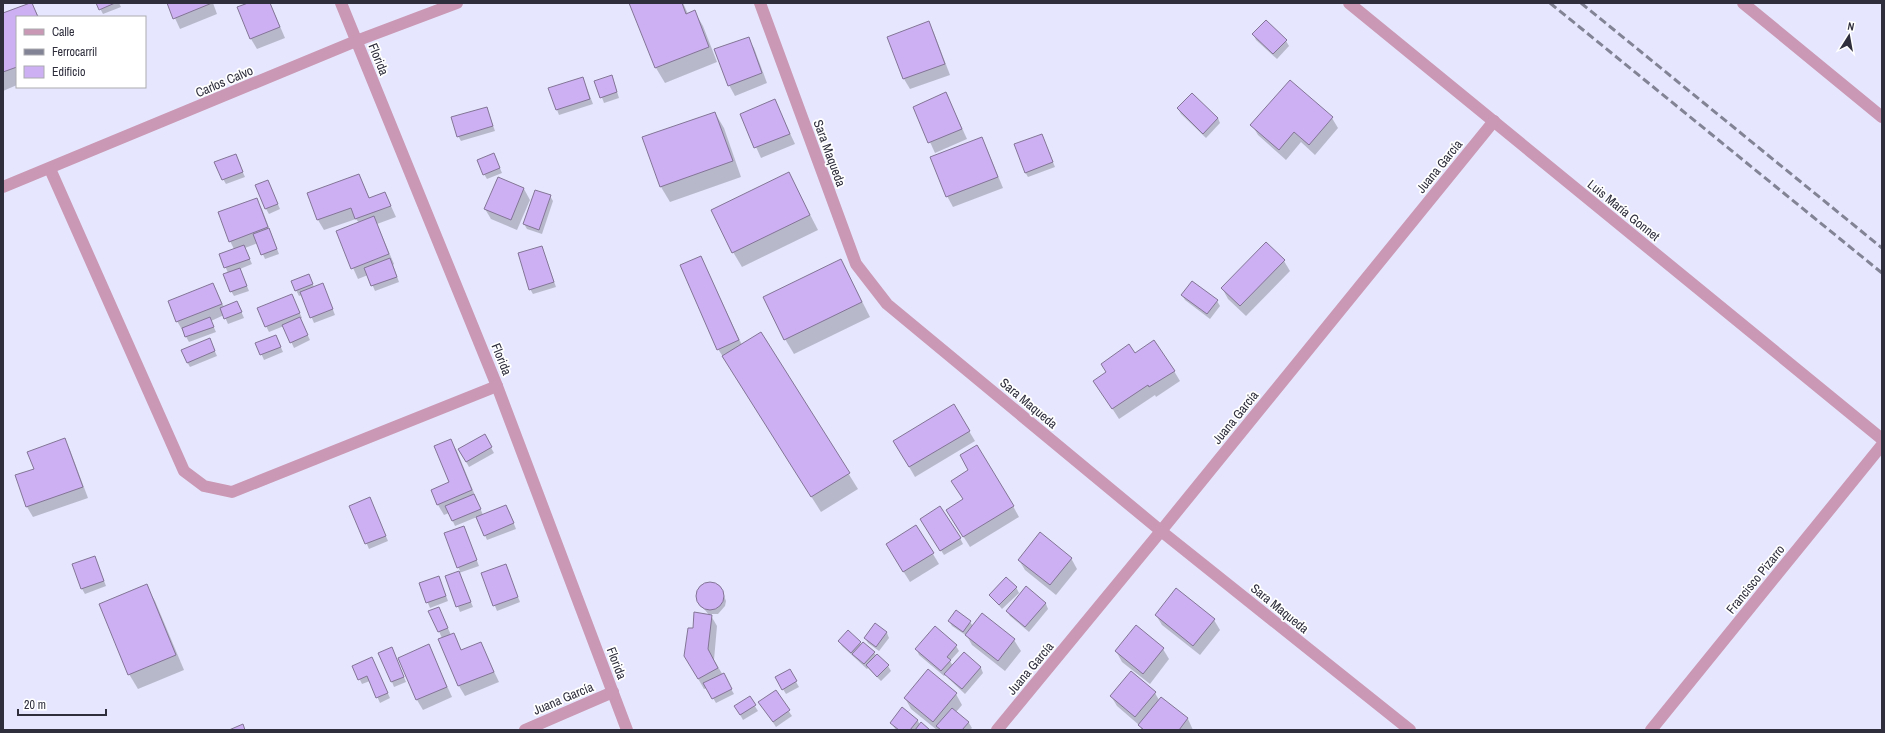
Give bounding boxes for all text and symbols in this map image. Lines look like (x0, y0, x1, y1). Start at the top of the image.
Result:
legend (16, 16, 146, 88)
north arrow (1829, 16, 1869, 56)
text: N (1846, 19, 1855, 34)
text: Calle (52, 24, 74, 40)
street label: Florida (364, 41, 393, 78)
text: Ferrocarril (52, 44, 97, 60)
street label: Carlos Calvo (193, 62, 256, 101)
text: Edificio (52, 64, 85, 80)
street label: Sara Maqueda (810, 117, 849, 189)
street label: Juana García (1413, 136, 1466, 197)
street label: Luis María Gonnet (1584, 176, 1663, 245)
street label: Florida (487, 341, 516, 378)
street label: Sara Maqueda (996, 374, 1061, 432)
street label: Juana García (1209, 387, 1262, 448)
street label: Francisco Pizarro (1722, 541, 1789, 617)
street label: Sara Maqueda (1247, 580, 1312, 637)
street label: Juana García (1003, 638, 1058, 698)
street label: Florida (603, 645, 630, 682)
street label: Juana García (530, 678, 596, 719)
scale bar (18, 691, 106, 717)
text: 20 m (24, 697, 46, 713)

